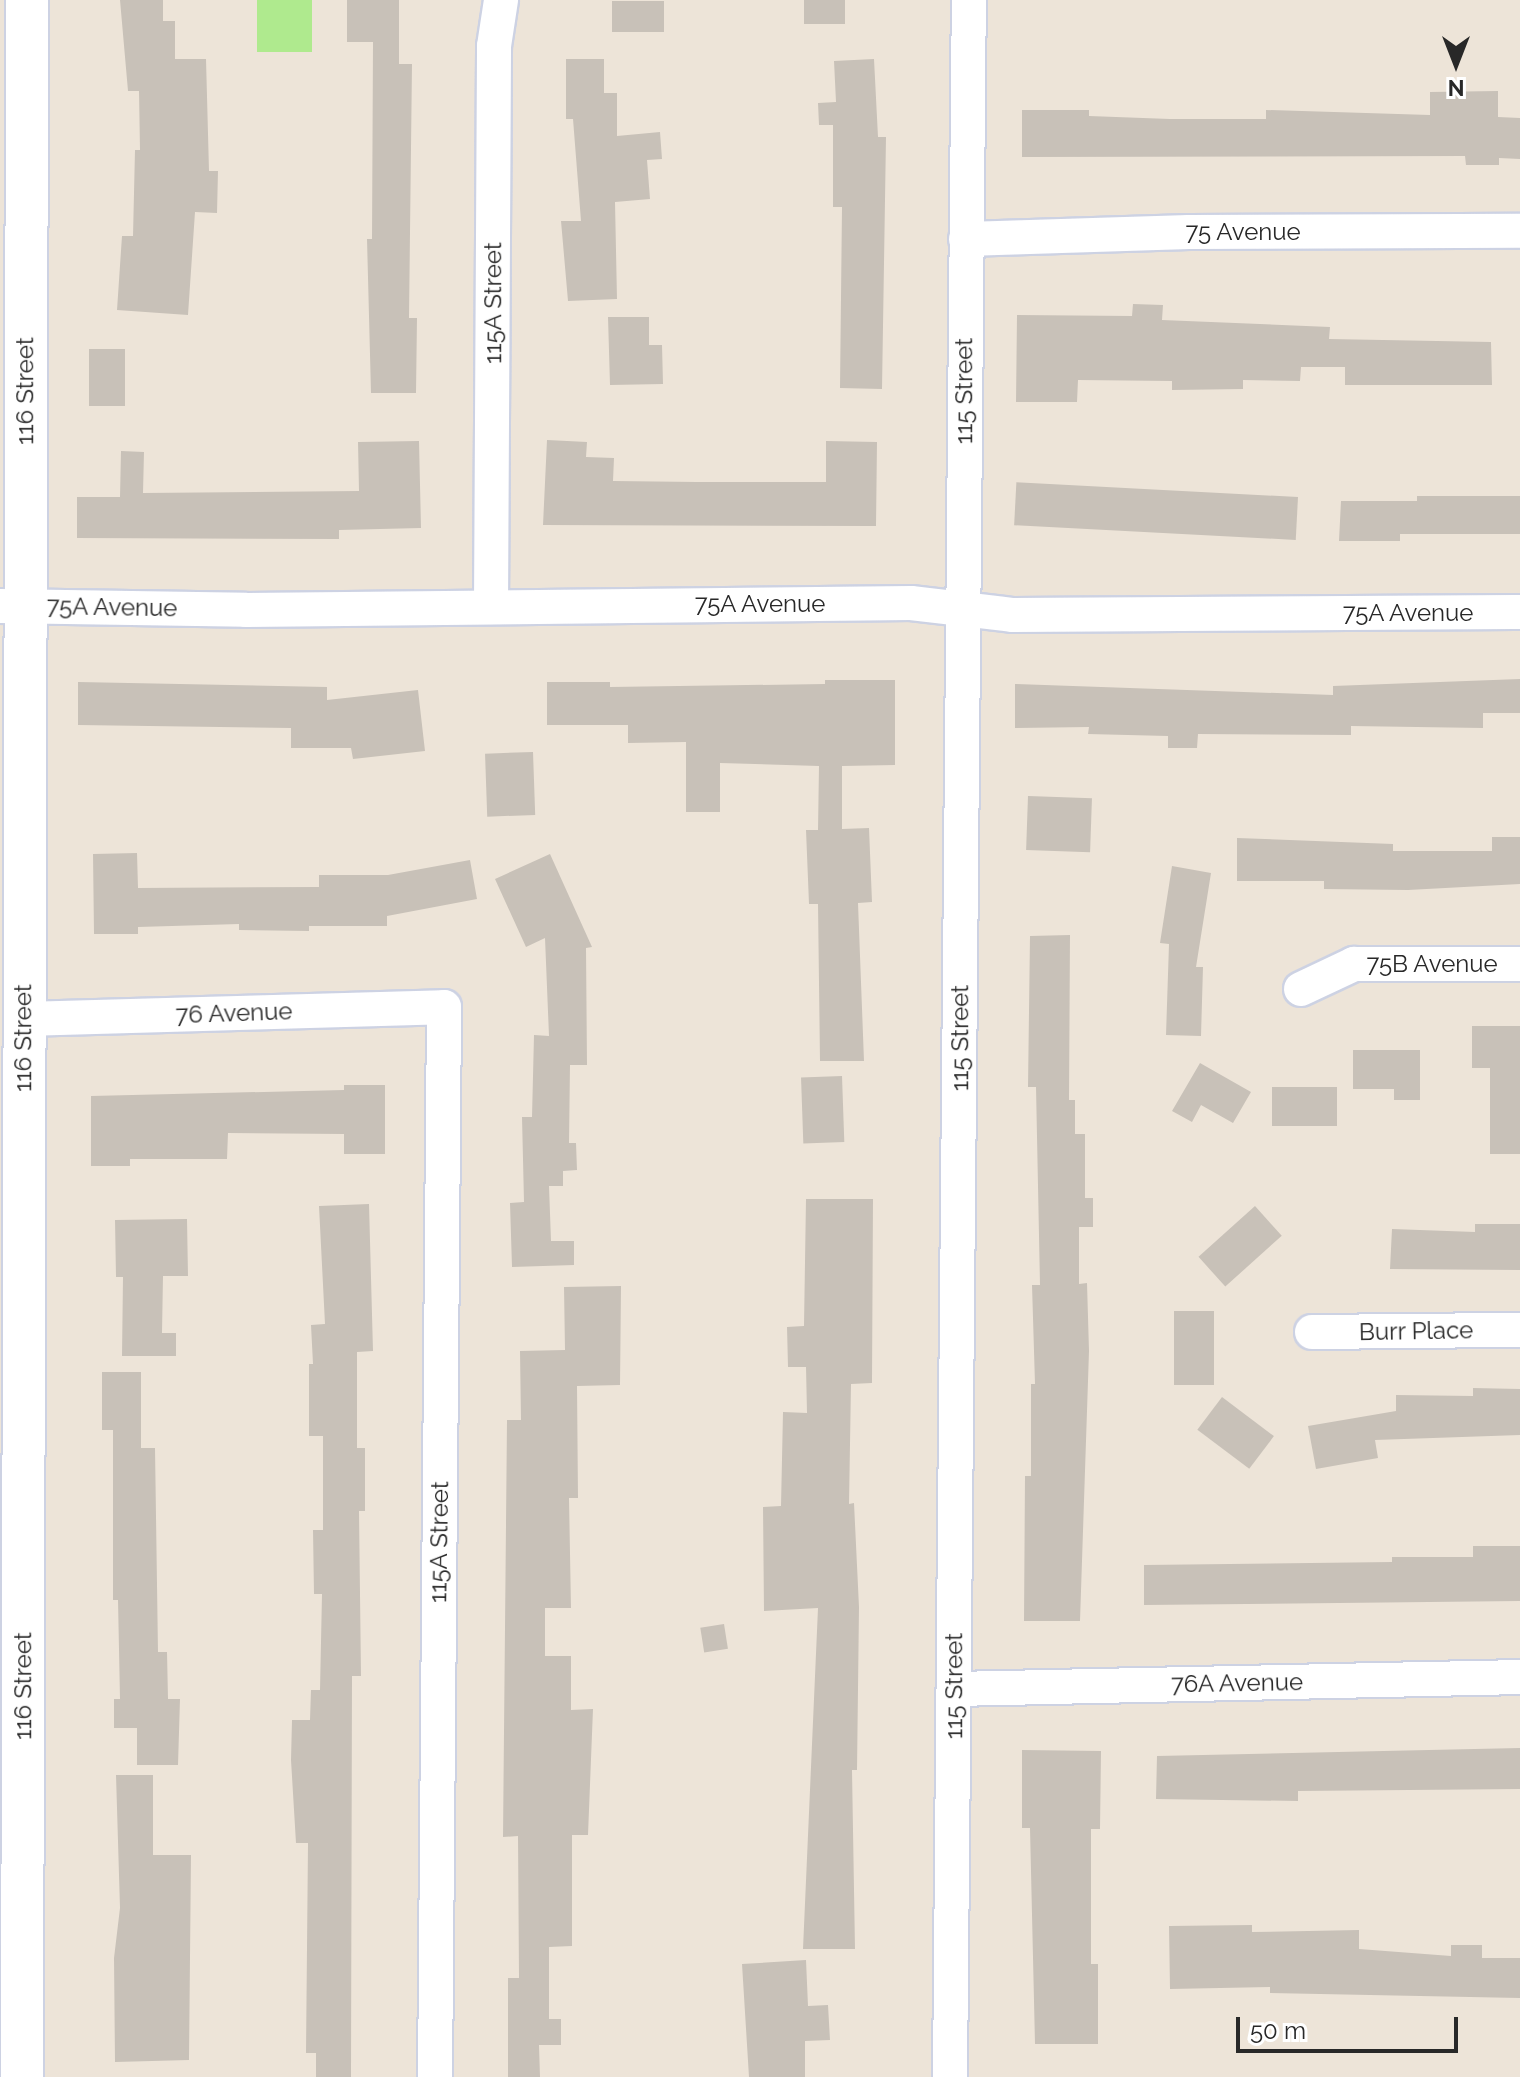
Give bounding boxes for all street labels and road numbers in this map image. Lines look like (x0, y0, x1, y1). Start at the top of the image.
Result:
street label: 75 Avenue (1185, 218, 1301, 246)
street label: 115A Street (479, 242, 507, 364)
street label: 116 Street (11, 337, 39, 445)
street label: 115 Street (950, 338, 978, 444)
street label: 75A Avenue (694, 590, 826, 618)
street label: 75A Avenue (46, 591, 178, 623)
street label: 75A Avenue (1342, 599, 1474, 627)
street label: 75B Avenue (1366, 950, 1498, 978)
street label: 116 Street (9, 984, 37, 1092)
street label: 115 Street (946, 985, 974, 1091)
street label: 76 Avenue (175, 997, 293, 1029)
street label: Burr Place (1358, 1316, 1474, 1346)
street label: 115A Street (424, 1481, 454, 1603)
street label: 116 Street (9, 1632, 37, 1740)
street label: 115 Street (940, 1633, 968, 1739)
street label: 76A Avenue (1170, 1667, 1304, 1699)

